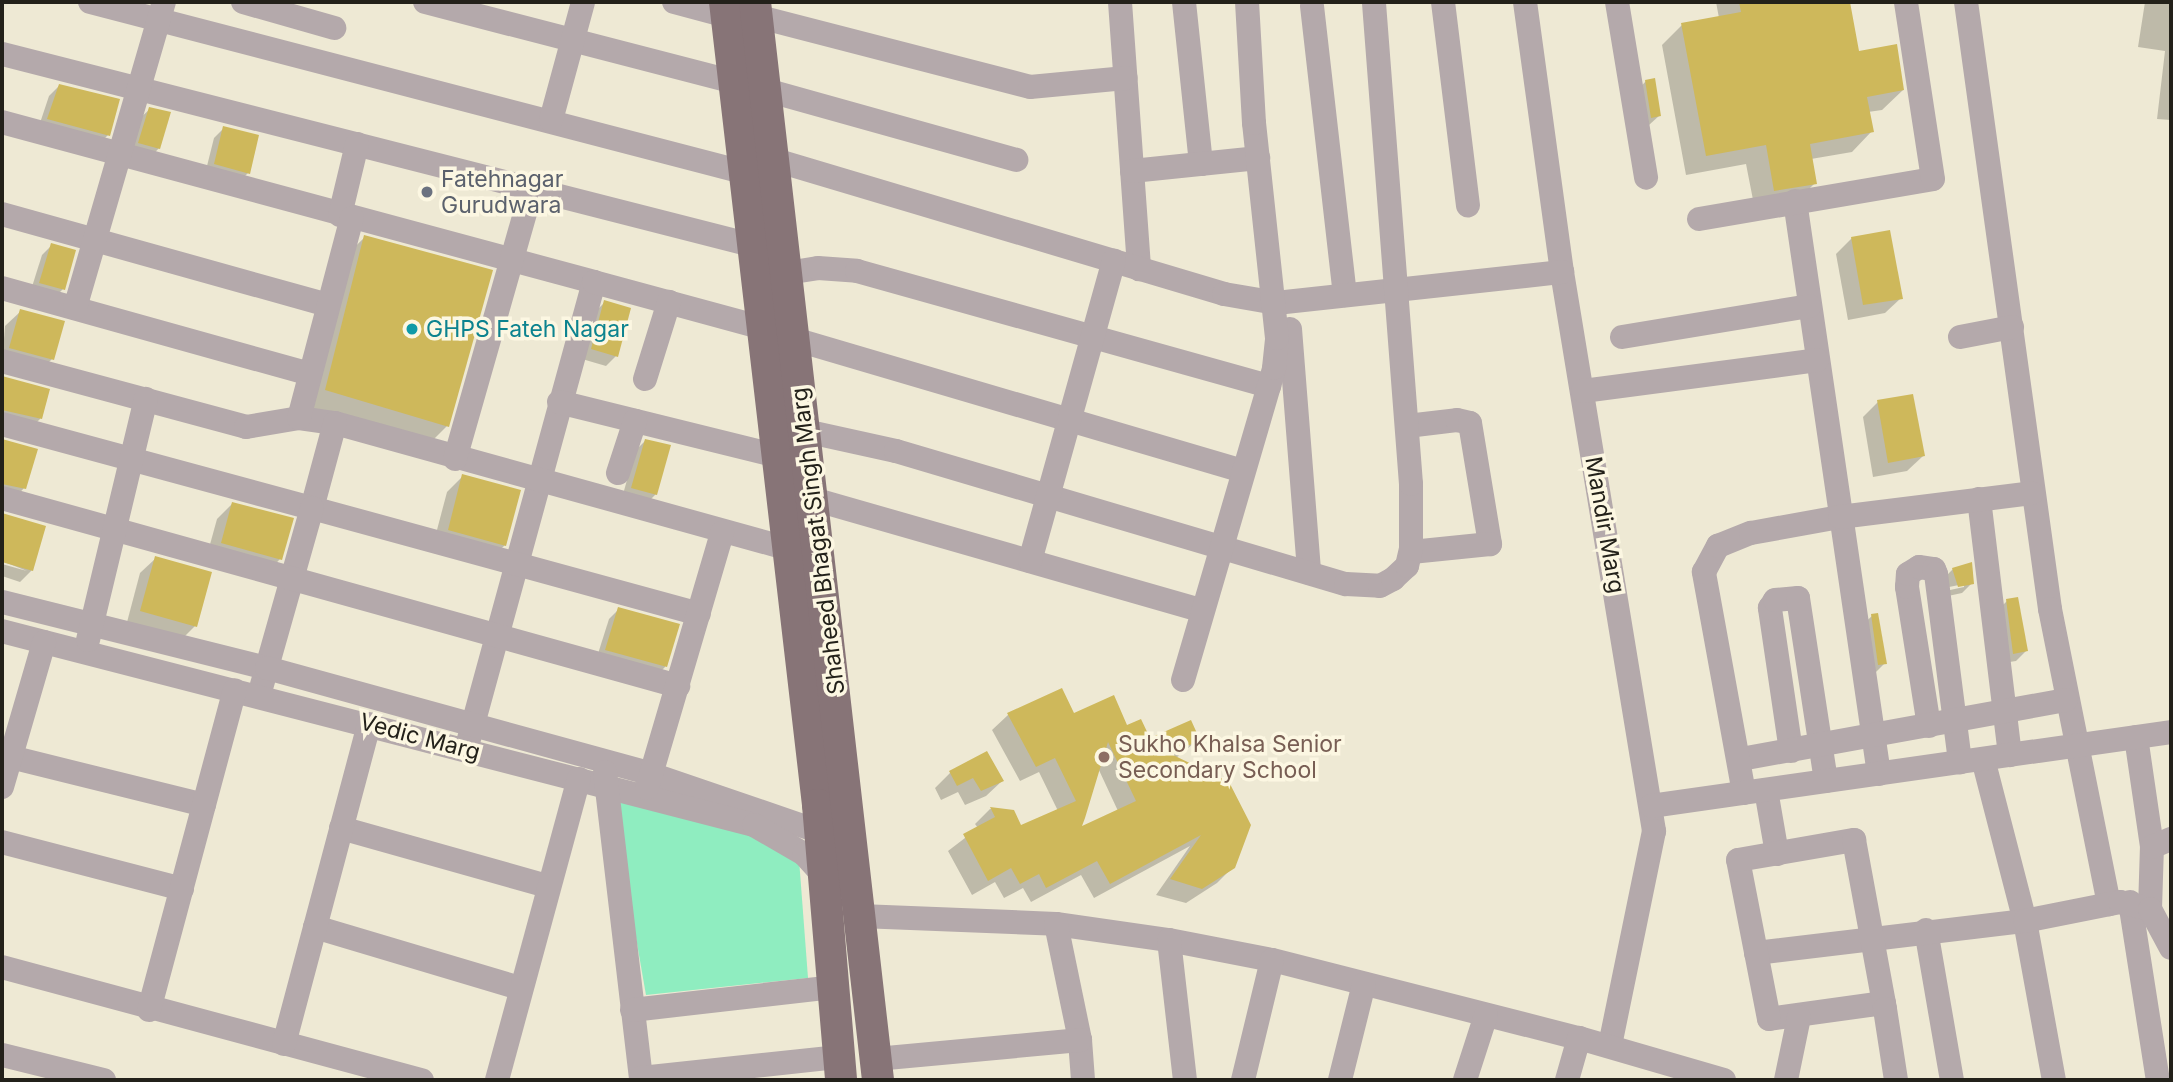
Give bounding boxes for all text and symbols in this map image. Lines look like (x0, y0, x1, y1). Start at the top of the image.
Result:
place label: Fatehnagar Gurudwara (441, 165, 563, 219)
marker: Fatehnagar Gurudwara (419, 184, 435, 200)
place label: GHPS Fateh Nagar (426, 315, 629, 343)
marker: GHPS Fateh Nagar (404, 321, 420, 337)
street label: Shaheed Bhagat Singh Marg (785, 386, 851, 696)
street label: Mandir Marg (1579, 455, 1631, 595)
street label: Vedic Marg (357, 708, 483, 766)
place label: Sukho Khalsa Senior Secondary School (1118, 730, 1342, 784)
marker: Sukho Khalsa Senior Secondary School (1096, 749, 1112, 765)

